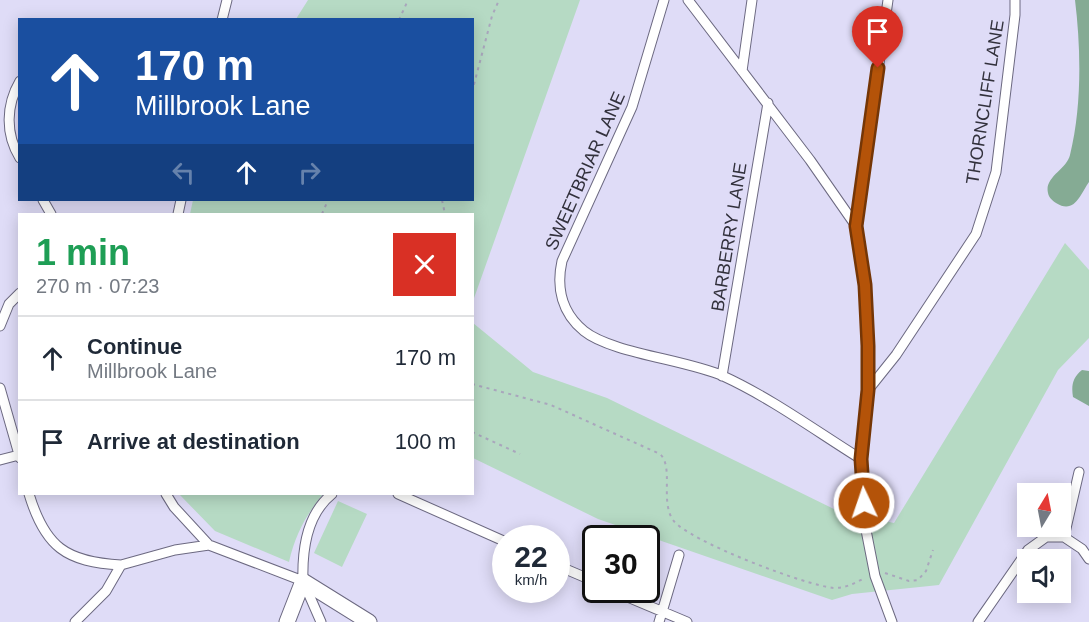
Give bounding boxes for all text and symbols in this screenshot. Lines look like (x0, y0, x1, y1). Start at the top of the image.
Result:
pin (852, 6, 903, 68)
icon: arrive (861, 15, 894, 48)
street label: THORNCLIFF LANE (962, 18, 1008, 186)
icon: ahead (36, 42, 114, 120)
text: 170 m (135, 42, 254, 89)
street label: SWEETBRIAR LANE (541, 89, 629, 253)
text: Millbrook Lane (135, 91, 311, 121)
icon: left (167, 156, 200, 189)
icon: ahead (230, 156, 263, 189)
icon: right (293, 156, 326, 189)
street label: BARBERRY LANE (707, 161, 751, 313)
text: 1 min (36, 232, 130, 273)
button: close (393, 233, 456, 296)
text: 270 m · 07:23 (36, 275, 159, 297)
text: Continue (87, 334, 182, 359)
icon: ahead (36, 342, 69, 375)
text: 170 m (395, 345, 456, 370)
text: Millbrook Lane (87, 360, 217, 382)
icon: arrive (36, 426, 69, 459)
text: Arrive at destination (87, 429, 300, 454)
text: 100 m (395, 429, 456, 454)
position arrow (832, 471, 896, 535)
north arrow (1017, 483, 1071, 537)
map controls (1017, 483, 1071, 603)
speed limit sign: 30 (582, 525, 660, 603)
text: 22 (514, 540, 548, 573)
button: sound (1017, 549, 1071, 603)
text: km/h (515, 571, 547, 588)

